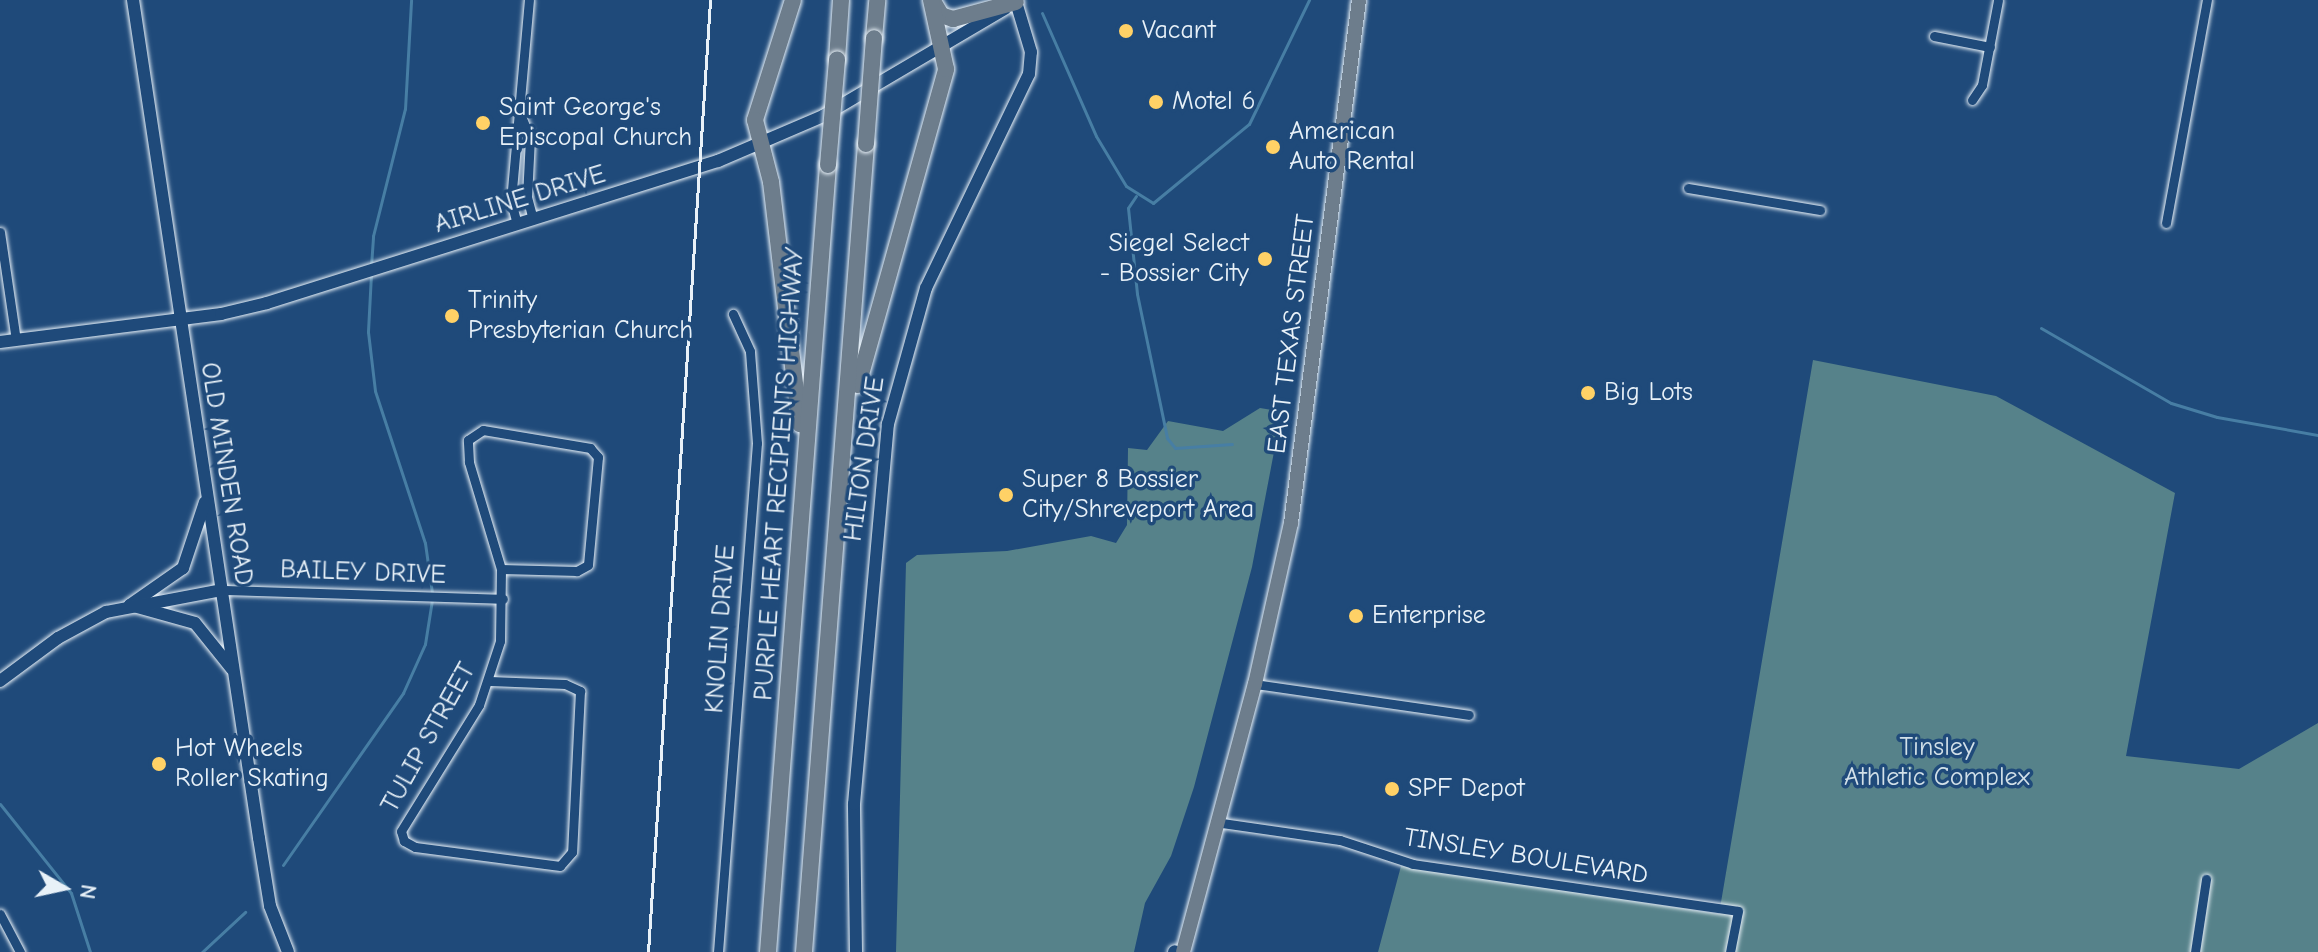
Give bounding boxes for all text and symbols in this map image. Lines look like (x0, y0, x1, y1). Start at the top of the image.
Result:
place label: Vacant (1142, 15, 1216, 47)
marker: Vacant (1117, 22, 1135, 40)
place label: Motel 6 (1172, 86, 1255, 118)
place label: Saint George's Episcopal Church (499, 92, 692, 154)
marker: Motel 6 (1147, 93, 1165, 111)
marker: Saint George's Episcopal Church (474, 114, 492, 132)
place label: American Auto Rental (1289, 116, 1415, 178)
marker: American Auto Rental (1264, 138, 1282, 156)
street label: AIRLINE DRIVE (431, 159, 609, 241)
street label: EAST TEXAS STREET (1262, 213, 1322, 455)
place label: Siegel Select - Bossier City (1100, 228, 1249, 290)
street label: PURPLE HEART RECIPIENTS HIGHWAY (749, 246, 811, 702)
marker: Siegel Select - Bossier City (1256, 250, 1274, 268)
place label: Trinity Presbyterian Church (468, 285, 693, 346)
marker: Trinity Presbyterian Church (443, 307, 461, 325)
street label: OLD MINDEN ROAD (193, 360, 259, 588)
street label: HILTON DRIVE (838, 375, 892, 543)
place label: Big Lots (1604, 377, 1693, 409)
marker: Big Lots (1579, 384, 1597, 402)
place label: Super 8 Bossier City/Shreveport Area (1022, 464, 1254, 526)
marker: Super 8 Bossier City/Shreveport Area (997, 486, 1015, 504)
street label: KNOLIN DRIVE (700, 544, 742, 714)
street label: BAILEY DRIVE (280, 555, 446, 591)
place label: Enterprise (1372, 600, 1486, 632)
marker: Enterprise (1347, 607, 1365, 625)
street label: TULIP STREET (375, 658, 483, 818)
park label: Tinsley Athletic Complex (1844, 732, 2030, 794)
place label: Hot Wheels Roller Skating (175, 733, 329, 794)
marker: Hot Wheels Roller Skating (150, 755, 168, 773)
place label: SPF Depot (1408, 773, 1525, 805)
marker: SPF Depot (1383, 780, 1401, 798)
street label: TINSLEY BOULEVARD (1402, 822, 1650, 892)
north arrow (24, 848, 104, 928)
text: N (74, 883, 102, 901)

